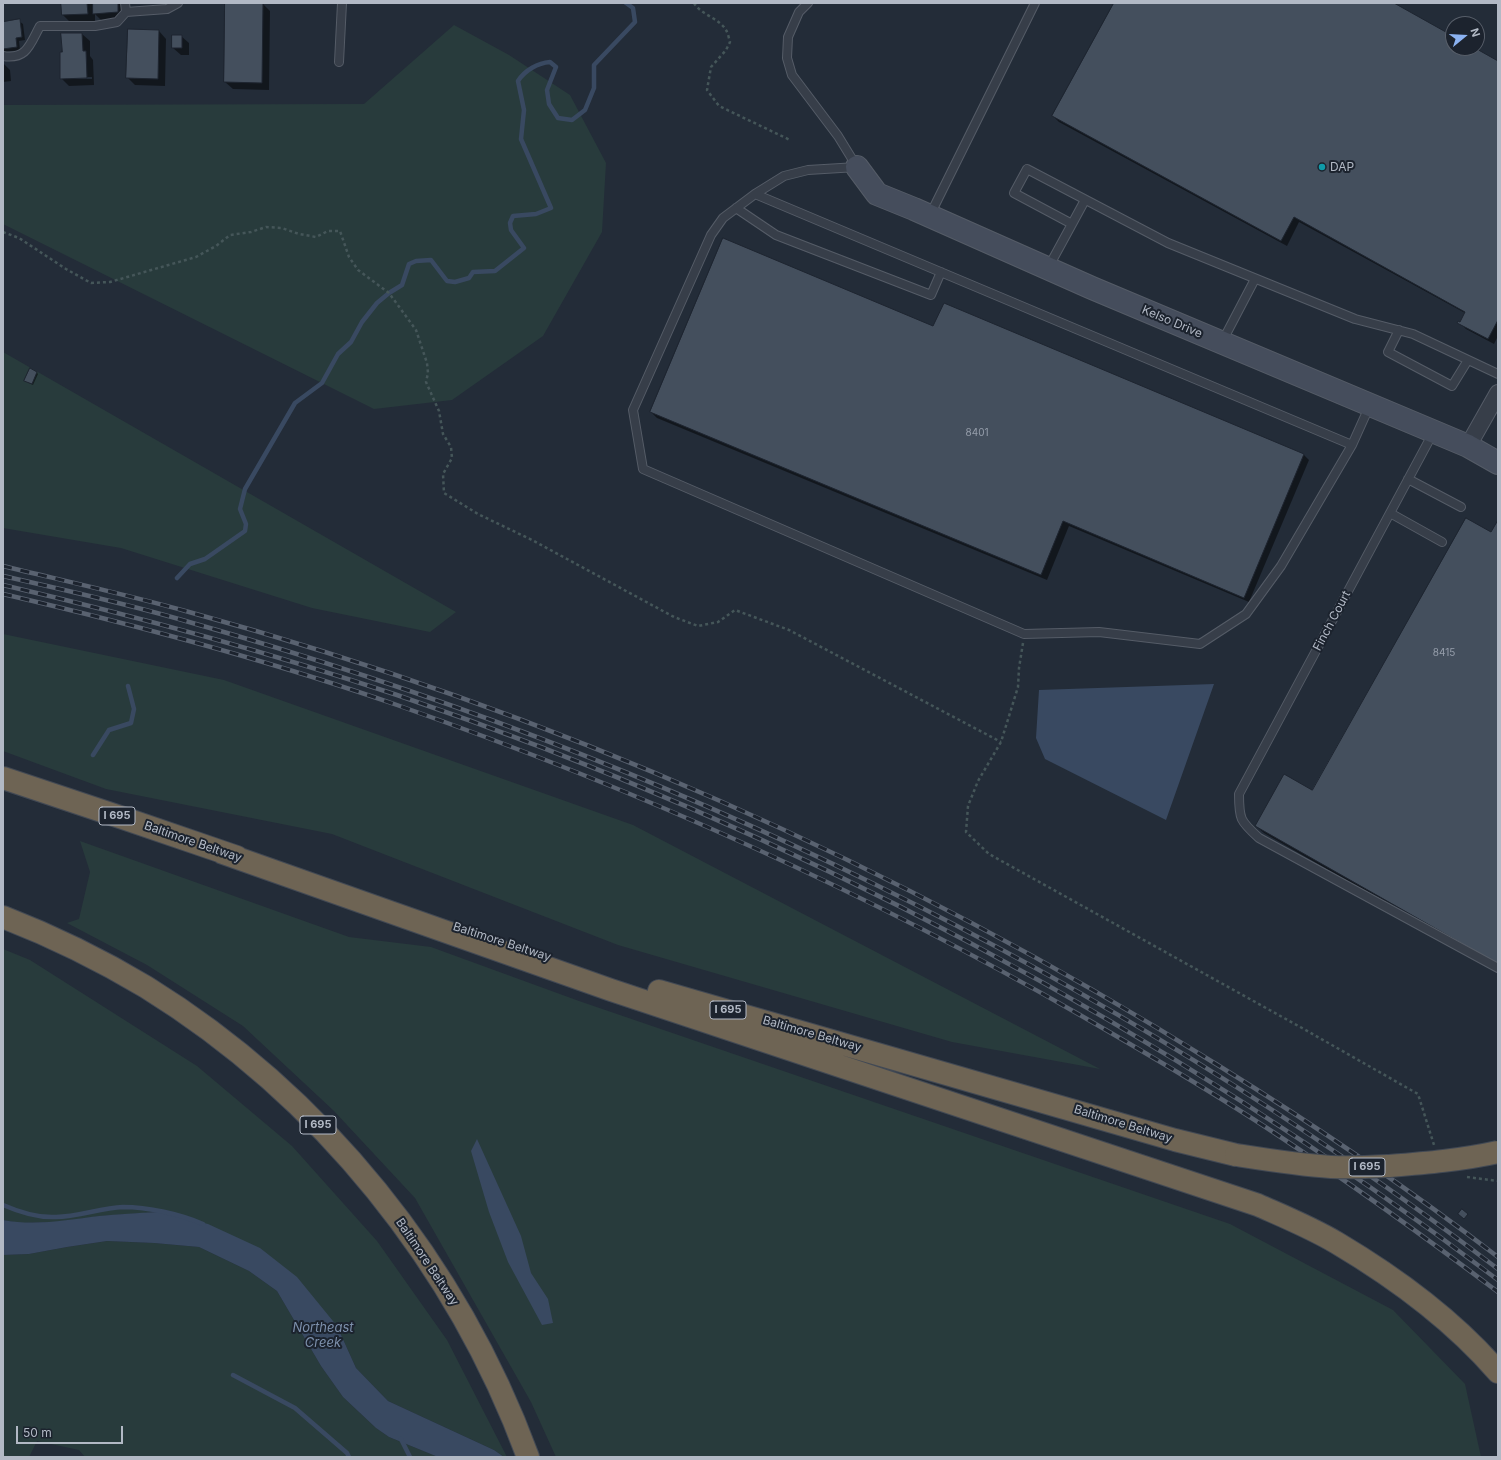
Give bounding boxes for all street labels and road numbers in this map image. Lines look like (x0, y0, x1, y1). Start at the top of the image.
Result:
street label: Kelso Drive (1140, 303, 1204, 341)
street label: Finch Court (1310, 588, 1354, 654)
road number: I 695 (99, 807, 135, 825)
street label: Baltimore Beltway (142, 819, 244, 865)
street label: Baltimore Beltway (451, 919, 553, 965)
road number: I 695 (710, 1001, 746, 1019)
street label: Baltimore Beltway (761, 1013, 863, 1055)
street label: Baltimore Beltway (1072, 1102, 1174, 1146)
road number: I 695 (300, 1116, 336, 1134)
road number: I 695 (1349, 1158, 1385, 1176)
street label: Baltimore Beltway (392, 1216, 462, 1308)

